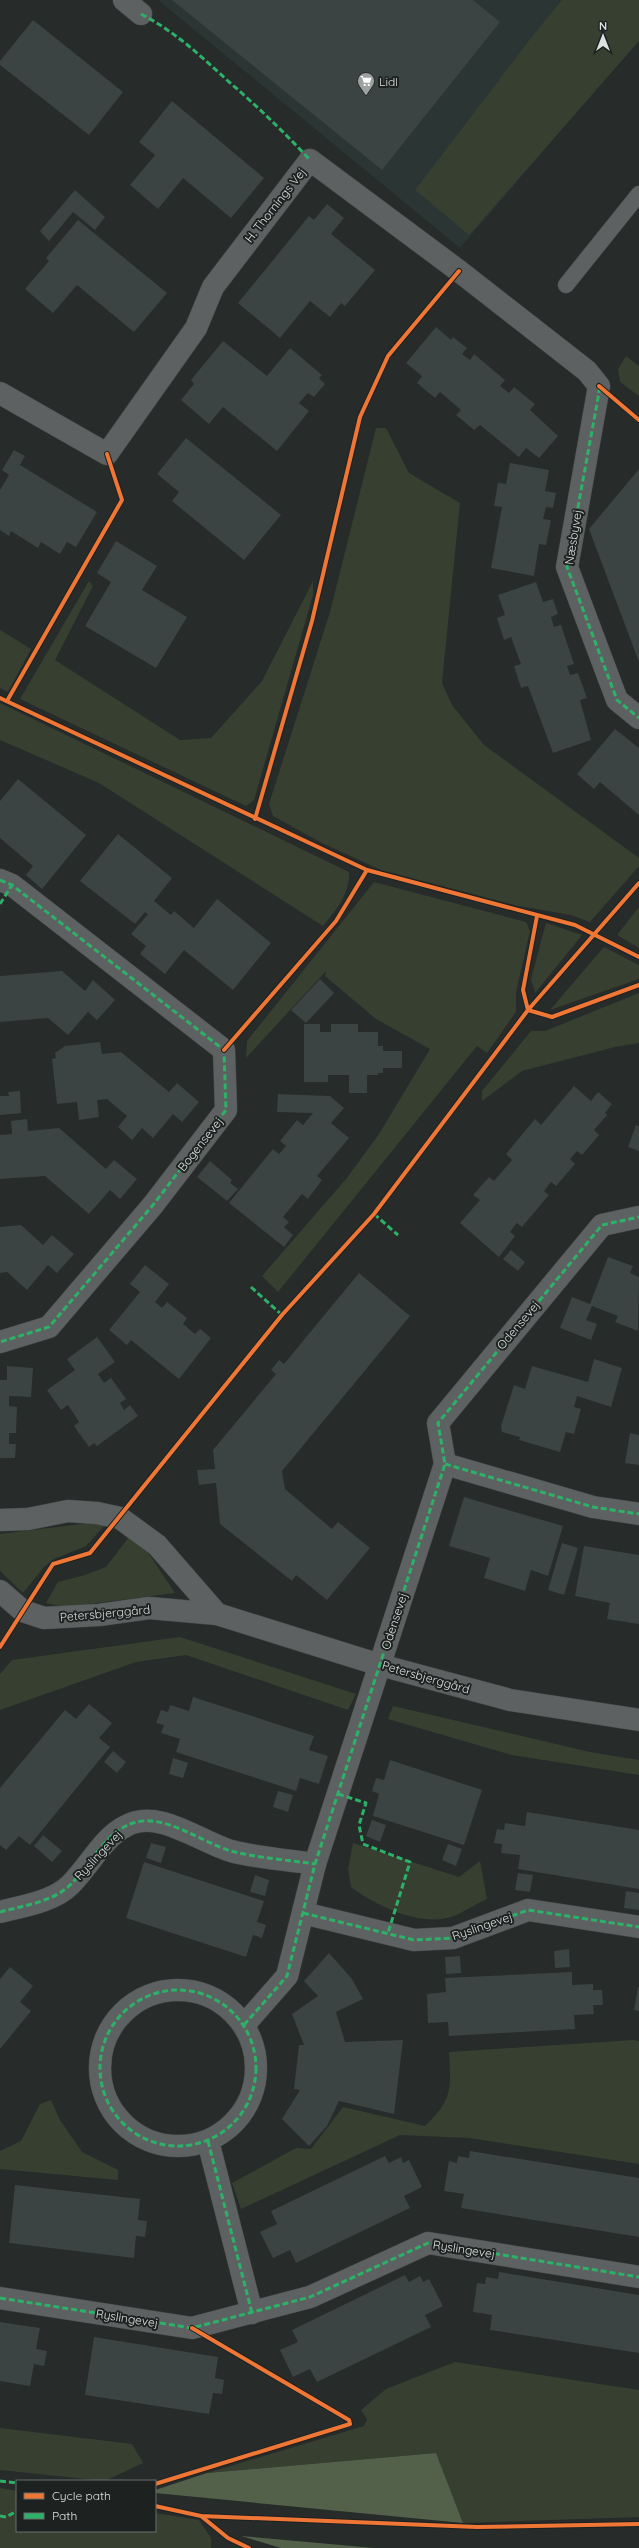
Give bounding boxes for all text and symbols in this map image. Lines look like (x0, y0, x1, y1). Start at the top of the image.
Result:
north arrow (583, 16, 623, 56)
text: N (599, 19, 607, 33)
supermarket icon: Lidl (356, 71, 376, 96)
place label: Lidl (379, 74, 398, 89)
street label: H. Thornings Vej (241, 165, 309, 245)
street label: Næsbyvej (561, 508, 585, 566)
street label: Bogensevej (174, 1114, 226, 1174)
street label: Odensevej (493, 1298, 543, 1352)
street label: Odensevej (378, 1591, 410, 1651)
street label: Petersbjerggård (59, 1602, 151, 1624)
street label: Petersbjerggård (380, 1657, 472, 1697)
street label: Ryslingevej (71, 1827, 125, 1883)
street label: Ryslingevej (450, 1909, 514, 1943)
street label: Ryslingevej (432, 2237, 496, 2261)
street label: Ryslingevej (95, 2306, 159, 2330)
legend (16, 2480, 156, 2532)
text: Cycle path (52, 2488, 111, 2503)
text: Path (52, 2508, 77, 2523)

